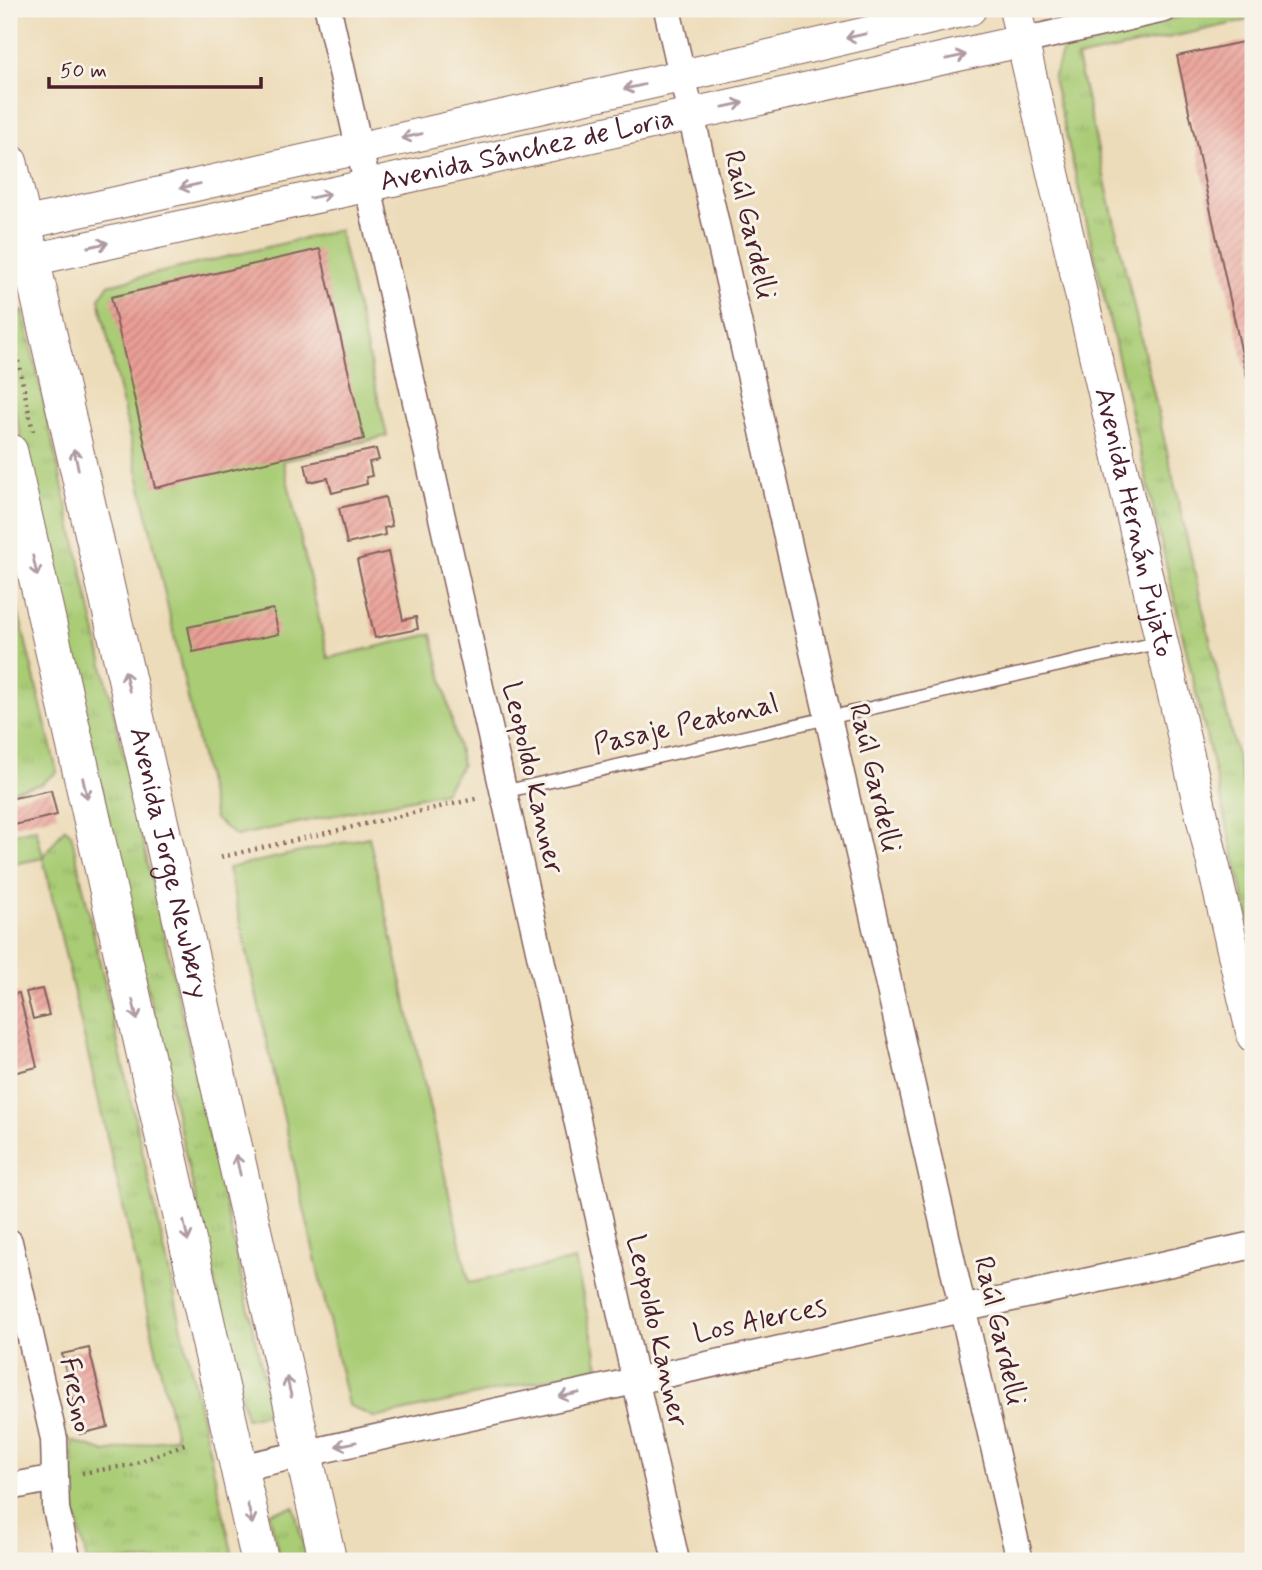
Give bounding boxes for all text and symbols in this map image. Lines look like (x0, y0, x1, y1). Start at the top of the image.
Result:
one-way arrow (845, 30, 867, 43)
scale bar (49, 46, 261, 90)
one-way arrow (944, 49, 967, 63)
text: 50 m (60, 57, 107, 85)
one-way arrow (623, 80, 646, 94)
one-way arrow (721, 98, 744, 112)
street label: Avenida Sánchez de Loria (376, 100, 677, 201)
one-way arrow (401, 130, 424, 144)
street label: Raúl Gardelli (714, 147, 784, 303)
one-way arrow (179, 180, 202, 194)
one-way arrow (308, 189, 331, 203)
one-way arrow (86, 238, 109, 252)
street label: Avenida Hernán Pujato (1085, 384, 1183, 661)
one-way arrow (69, 448, 83, 471)
one-way arrow (28, 554, 42, 577)
one-way arrow (120, 670, 133, 693)
street label: Leopoldo Kanner (492, 678, 572, 878)
street label: Pasaje Peatonal (590, 686, 782, 764)
street label: Raúl Gardelli (839, 700, 909, 856)
street label: Avenida Jorge Newbery (120, 724, 218, 1002)
one-way arrow (79, 776, 92, 799)
one-way arrow (129, 998, 143, 1021)
one-way arrow (231, 1154, 244, 1177)
one-way arrow (180, 1220, 193, 1242)
street label: Leopoldo Kanner (616, 1231, 696, 1431)
street label: Raúl Gardelli (964, 1253, 1034, 1409)
street label: Los Alerces (690, 1289, 830, 1353)
street label: Fresno (50, 1354, 100, 1436)
one-way arrow (281, 1376, 295, 1399)
one-way arrow (558, 1390, 580, 1403)
one-way arrow (335, 1438, 358, 1452)
one-way arrow (244, 1503, 257, 1525)

